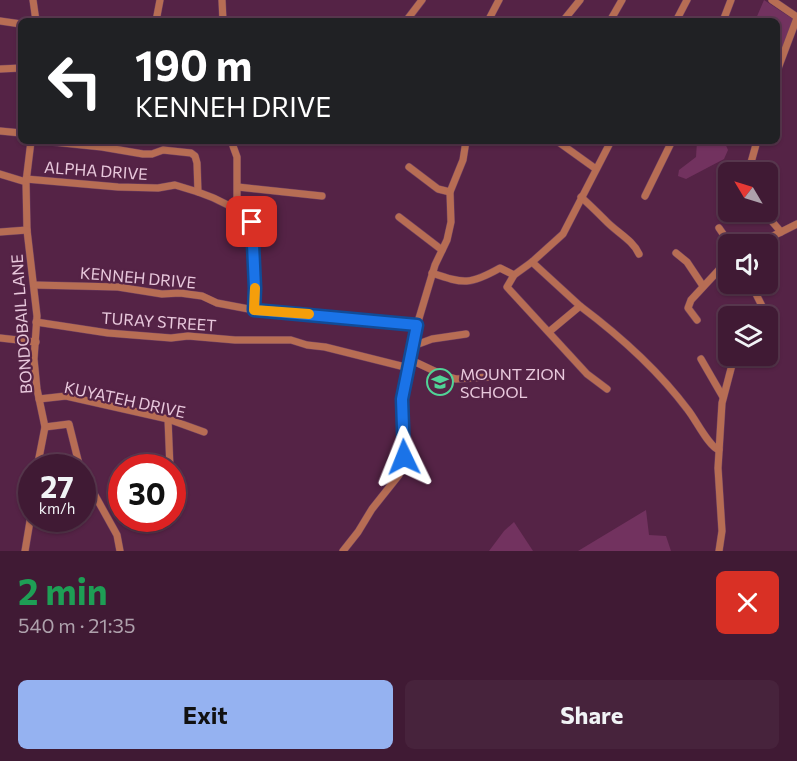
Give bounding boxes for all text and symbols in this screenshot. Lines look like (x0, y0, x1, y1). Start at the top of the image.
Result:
text: 190 m (135, 38, 253, 90)
icon: left (36, 42, 114, 120)
text: KENNEH DRIVE (135, 90, 331, 123)
street label: ALPHA DRIVE (44, 157, 148, 183)
north arrow (718, 162, 778, 222)
map controls (718, 162, 778, 366)
pin (226, 196, 277, 247)
icon: arrive (235, 205, 268, 238)
button: sound (718, 234, 778, 294)
street label: BONDOBAIL LANE (7, 253, 35, 395)
street label: KENNEH DRIVE (79, 262, 197, 292)
button: layers (718, 306, 778, 366)
street label: TURAY STREET (101, 308, 217, 334)
place label: MOUNT ZION SCHOOL (460, 364, 566, 401)
school or university icon: MOUNT ZION SCHOOL (425, 367, 455, 397)
street label: KUYATEH DRIVE (63, 377, 187, 421)
position arrow (372, 425, 436, 489)
speed limit sign: 30 (108, 454, 186, 532)
text: 27 (40, 467, 74, 504)
text: km/h (39, 499, 75, 517)
text: 2 min (18, 568, 108, 612)
button: close (716, 571, 779, 634)
text: 540 m · 21:35 (18, 613, 135, 637)
button: Exit (18, 680, 393, 749)
button: Share (405, 680, 779, 749)

